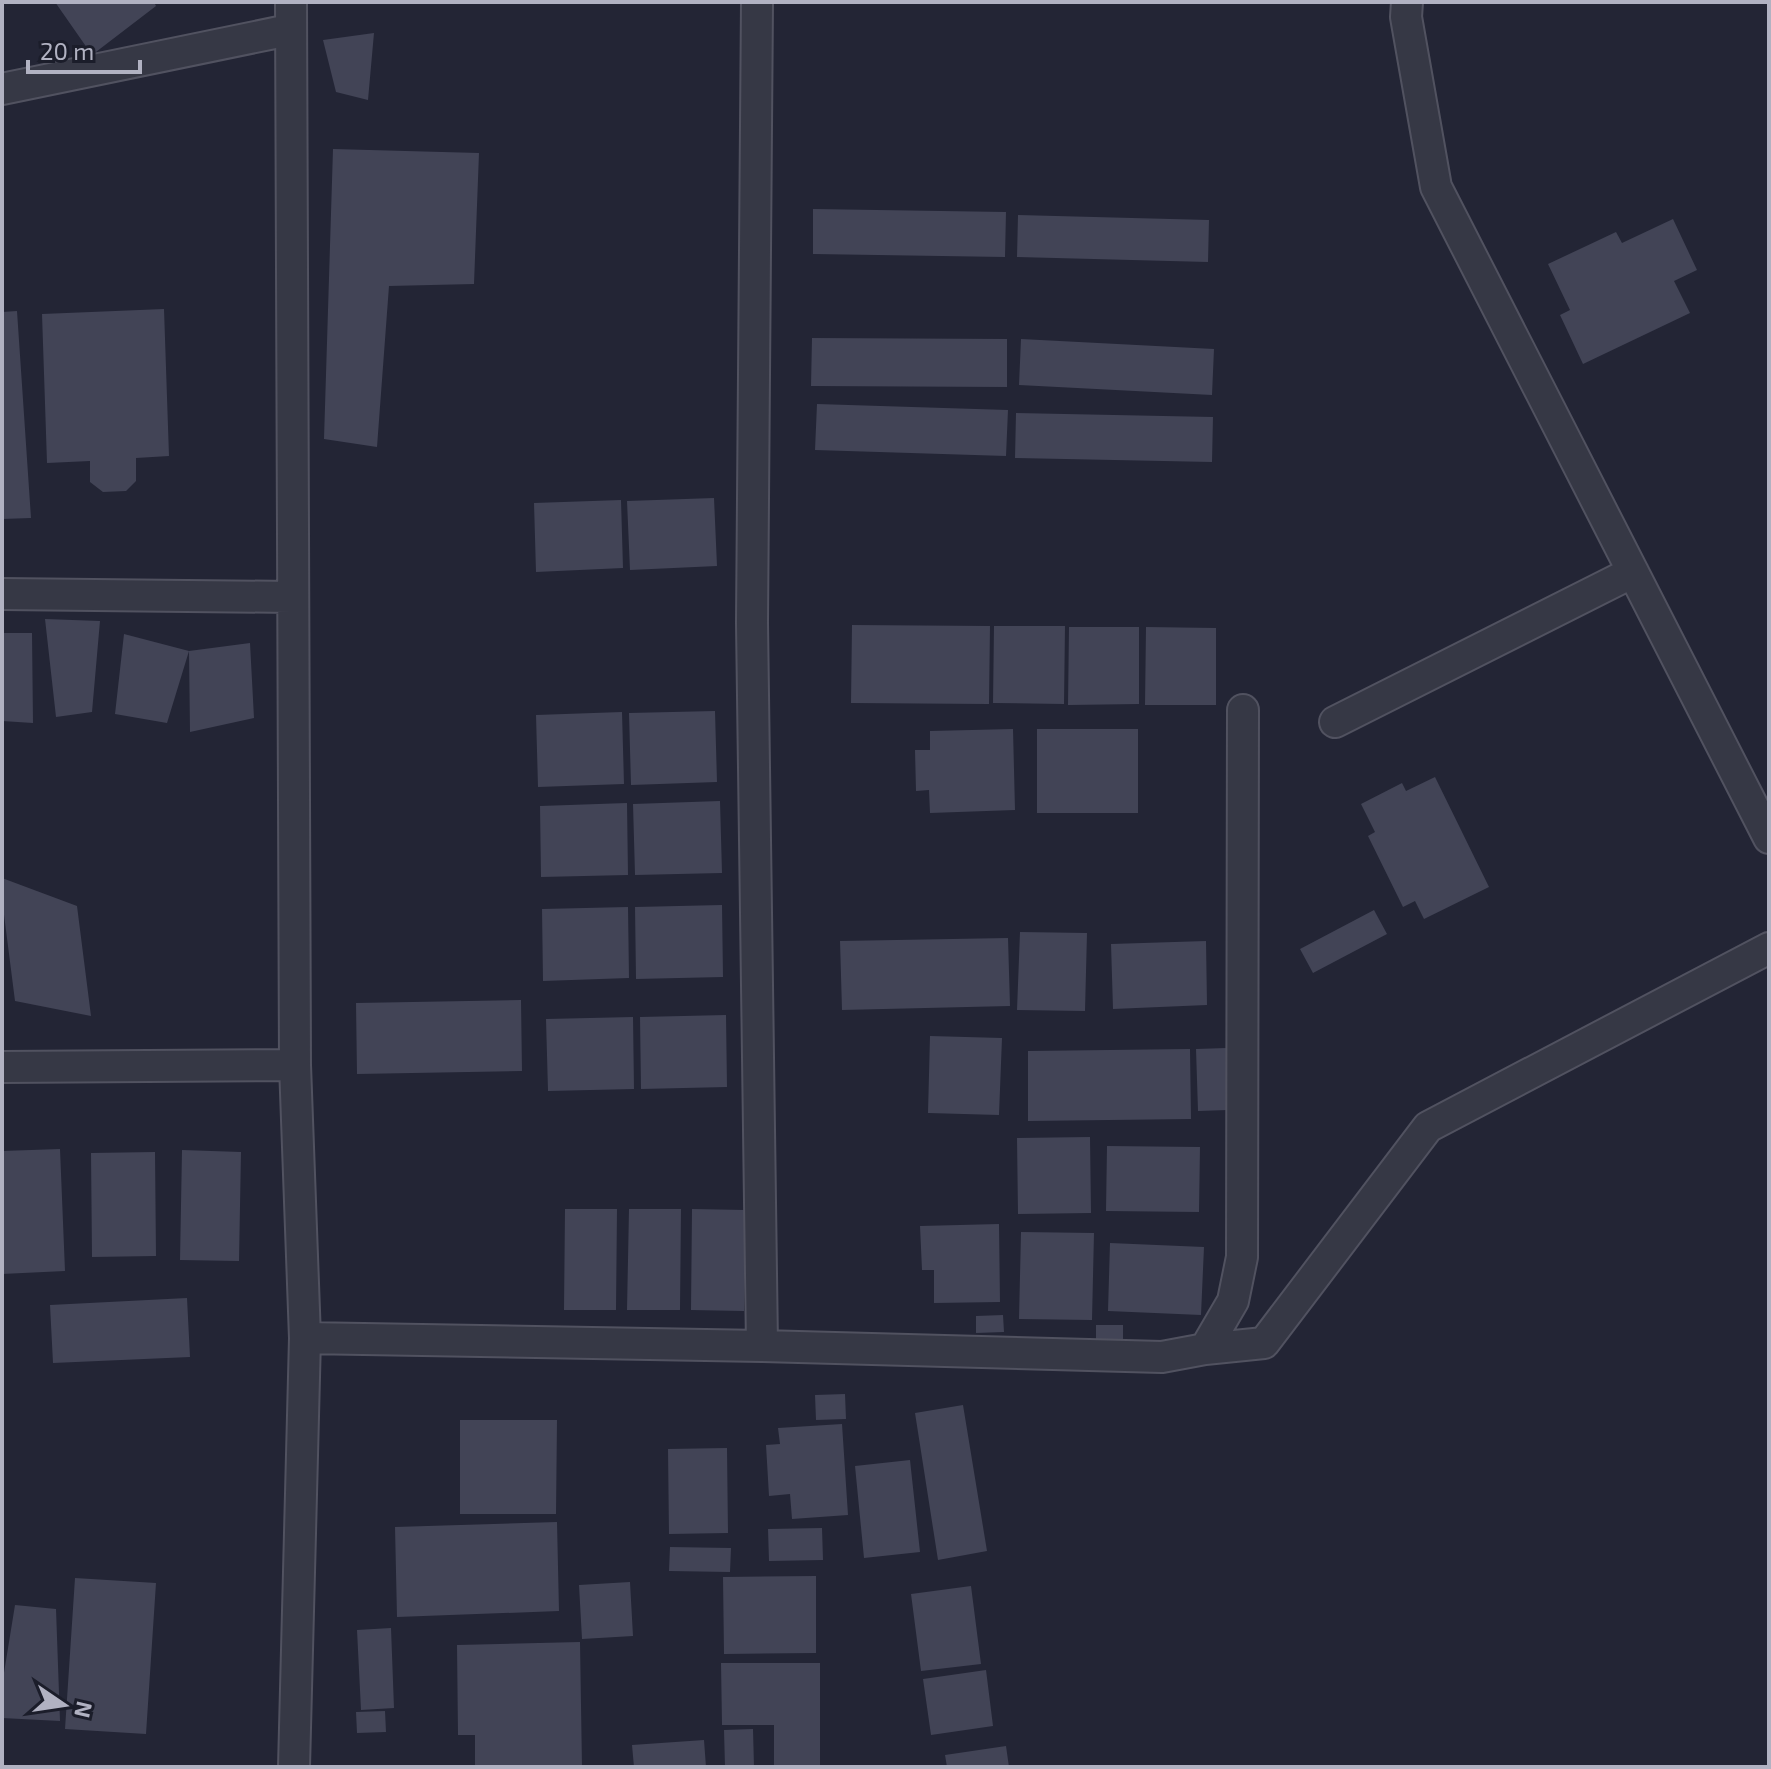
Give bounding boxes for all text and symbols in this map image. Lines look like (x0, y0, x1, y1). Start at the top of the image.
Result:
scale bar (28, 24, 140, 74)
text: 20 m (40, 36, 94, 65)
north arrow (24, 1665, 104, 1745)
text: N (70, 1699, 99, 1720)

